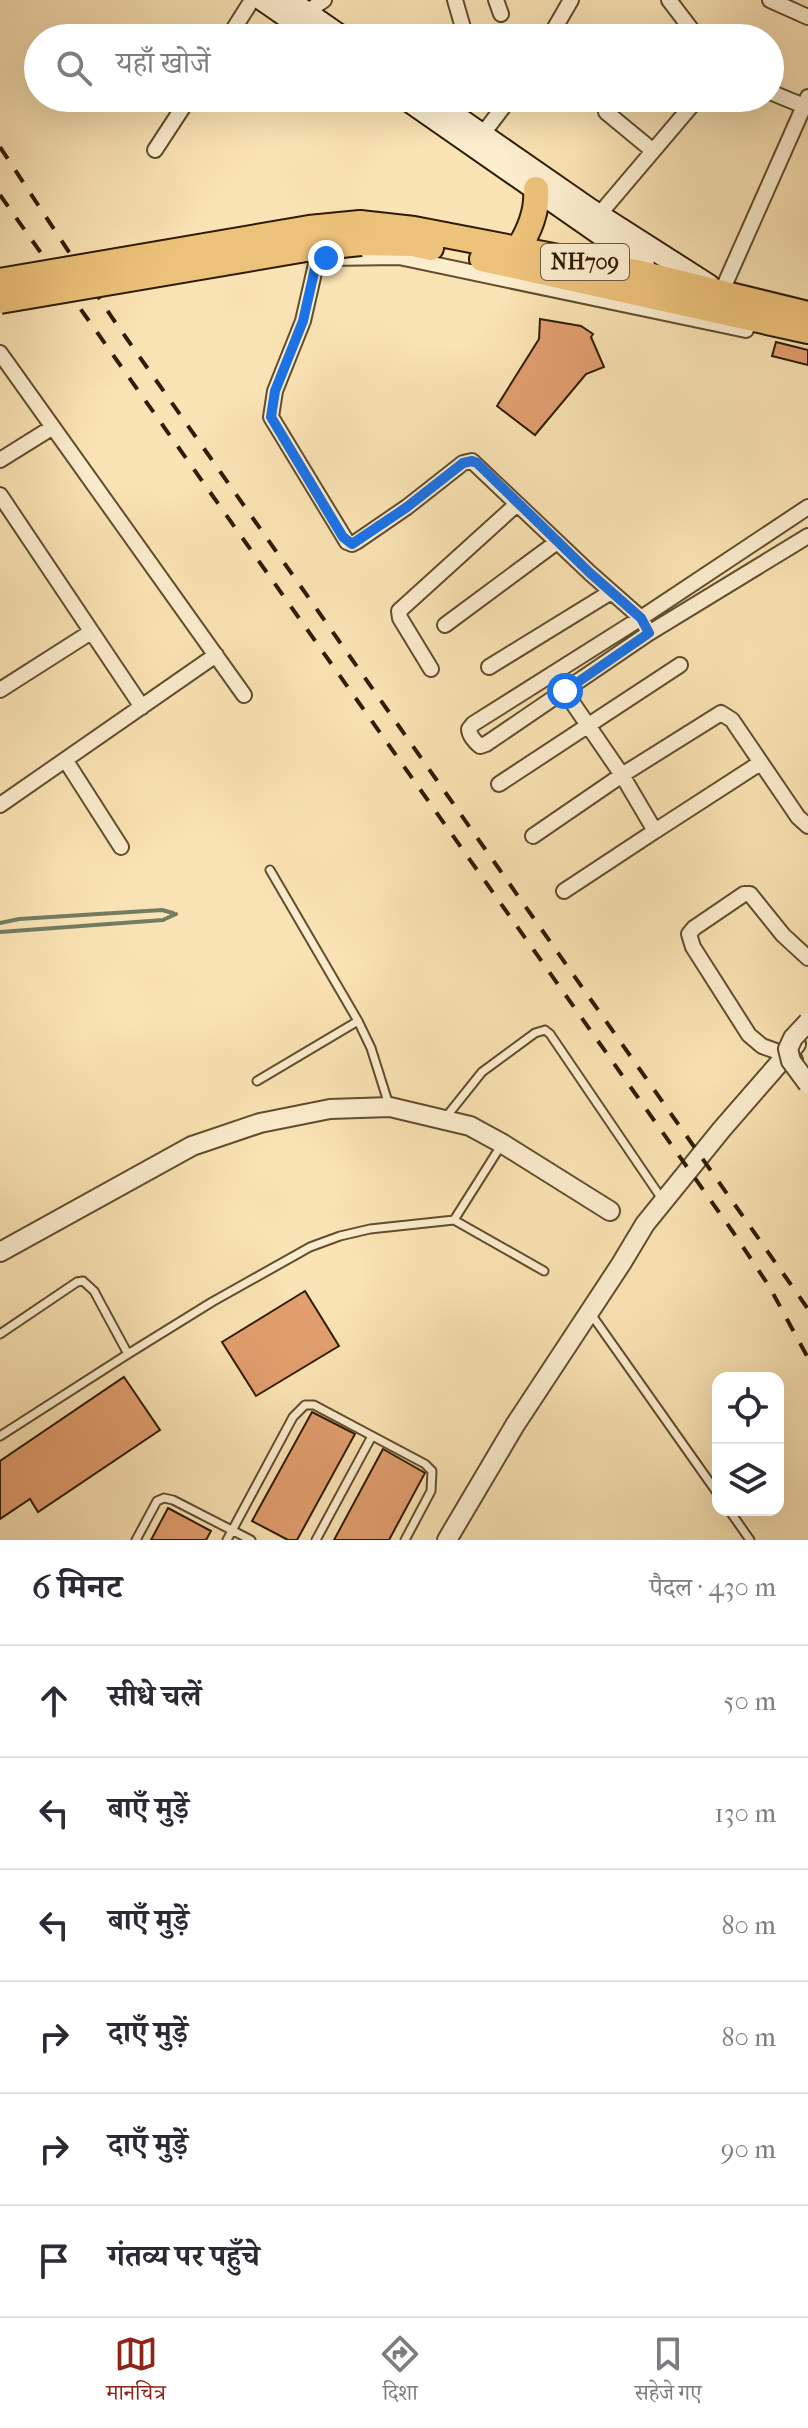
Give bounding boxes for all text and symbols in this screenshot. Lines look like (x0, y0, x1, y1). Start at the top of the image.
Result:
search box (24, 24, 784, 112)
icon: search (52, 46, 96, 90)
text: यहाँ खोजें (116, 46, 210, 81)
route end (308, 240, 344, 276)
road number: NH709 (541, 244, 629, 280)
route start (547, 673, 583, 709)
map controls (712, 1372, 784, 1516)
button: locate (712, 1372, 784, 1444)
button: layers (712, 1444, 784, 1516)
text: 6 मिनट (32, 1567, 122, 1607)
text: पैदल · 430 m (650, 1572, 776, 1603)
icon: ahead (32, 1679, 76, 1723)
text: सीधे चलें (108, 1679, 201, 1714)
text: 50 m (723, 1686, 776, 1717)
icon: left (32, 1791, 76, 1835)
text: बाएँ मुड़ें (108, 1791, 189, 1826)
text: 130 m (715, 1798, 776, 1829)
icon: left (32, 1903, 76, 1947)
text: बाएँ मुड़ें (108, 1903, 189, 1938)
text: 80 m (721, 1910, 776, 1941)
icon: right (32, 2015, 76, 2059)
text: दाएँ मुड़ें (108, 2015, 188, 2050)
text: 80 m (721, 2022, 776, 2053)
icon: right (32, 2127, 76, 2171)
text: दाएँ मुड़ें (108, 2127, 188, 2162)
text: 90 m (721, 2134, 776, 2165)
icon: arrive (32, 2239, 76, 2283)
text: गंतव्य पर पहुँचे (108, 2239, 260, 2274)
tab: मानचित्र (106, 2332, 166, 2414)
tab: दिशा (378, 2332, 422, 2414)
tab: सहेजे गए (635, 2332, 702, 2414)

